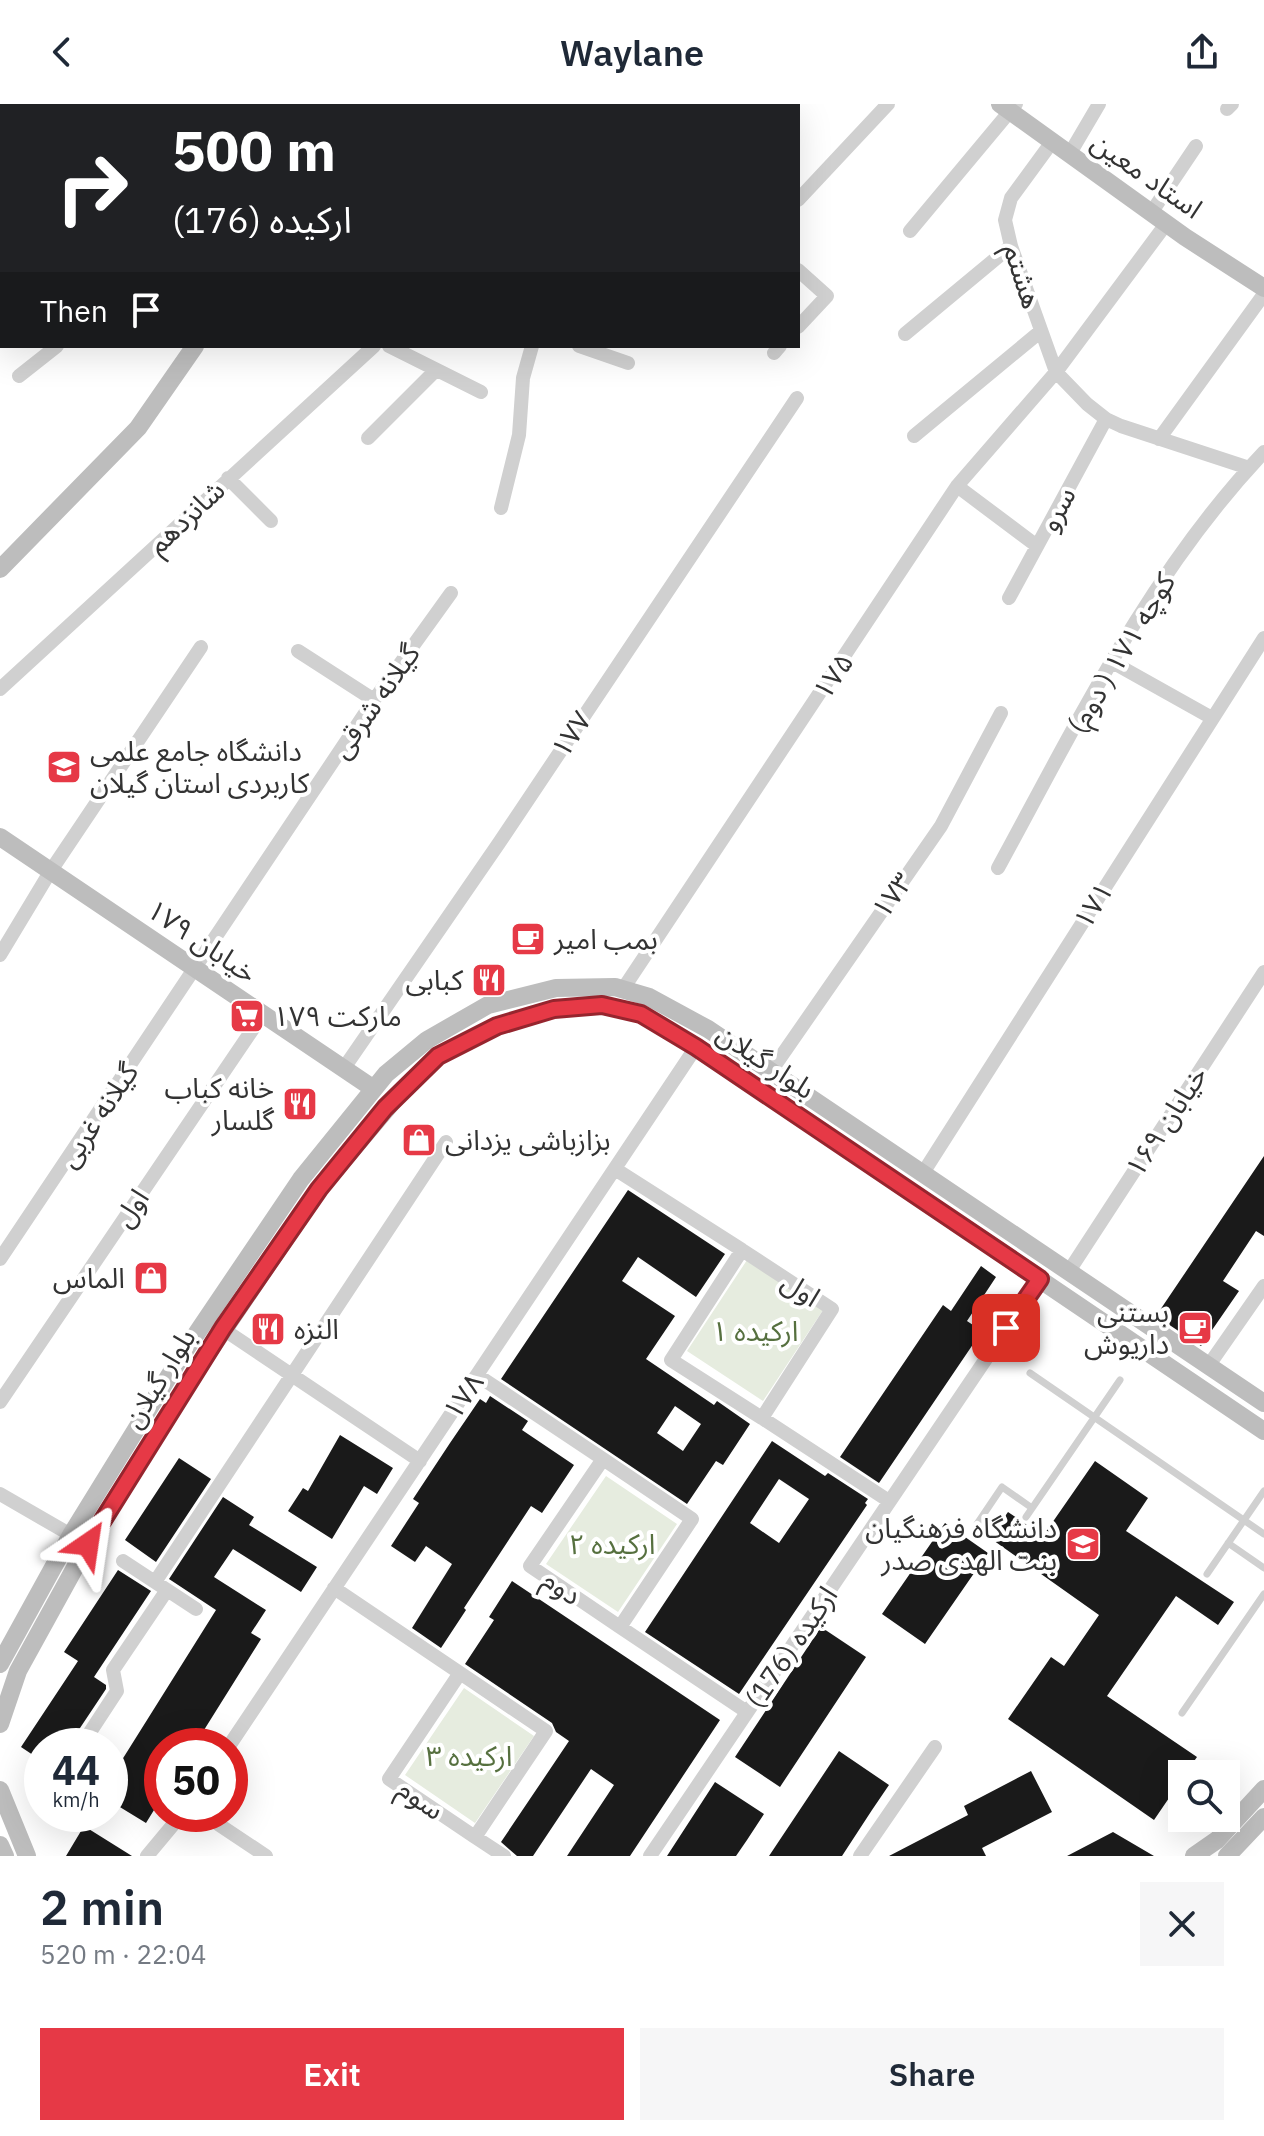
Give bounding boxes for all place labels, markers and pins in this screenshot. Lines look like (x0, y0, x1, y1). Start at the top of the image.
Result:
place label: دانشگاه جامع علمی کاربردی استان گیلان (90, 732, 310, 801)
school or university icon: دانشگاه جامع علمی کاربردی استان گیلان (45, 748, 83, 786)
cafe icon: بمب امیر (509, 920, 547, 958)
place label: بمب امیر (553, 920, 658, 957)
place label: کبابی (406, 961, 463, 998)
restaurant icon: کبابی (470, 961, 508, 999)
supermarket icon: ۱۷۹ مارکت (228, 997, 266, 1035)
place label: ۱۷۹ مارکت (273, 997, 402, 1034)
place label: خانه کباب گلسار (165, 1069, 274, 1138)
restaurant icon: خانه کباب گلسار (281, 1085, 319, 1123)
shop icon: بزازباشی یزدانی (400, 1121, 438, 1159)
place label: بزازباشی یزدانی (445, 1121, 611, 1158)
place label: الماس (53, 1259, 125, 1296)
shop icon: الماس (132, 1259, 170, 1297)
place label: بستنی داریوش (1084, 1293, 1169, 1362)
pin (972, 1294, 1040, 1362)
cafe icon: بستنی داریوش (1176, 1309, 1214, 1347)
restaurant icon: النزه (249, 1310, 287, 1348)
place label: النزه (294, 1310, 339, 1347)
place label: دانشگاه فرهنگیان بنت الهدی صدر (865, 1509, 1057, 1578)
school or university icon: دانشگاه فرهنگیان بنت الهدی صدر (1064, 1525, 1102, 1563)

